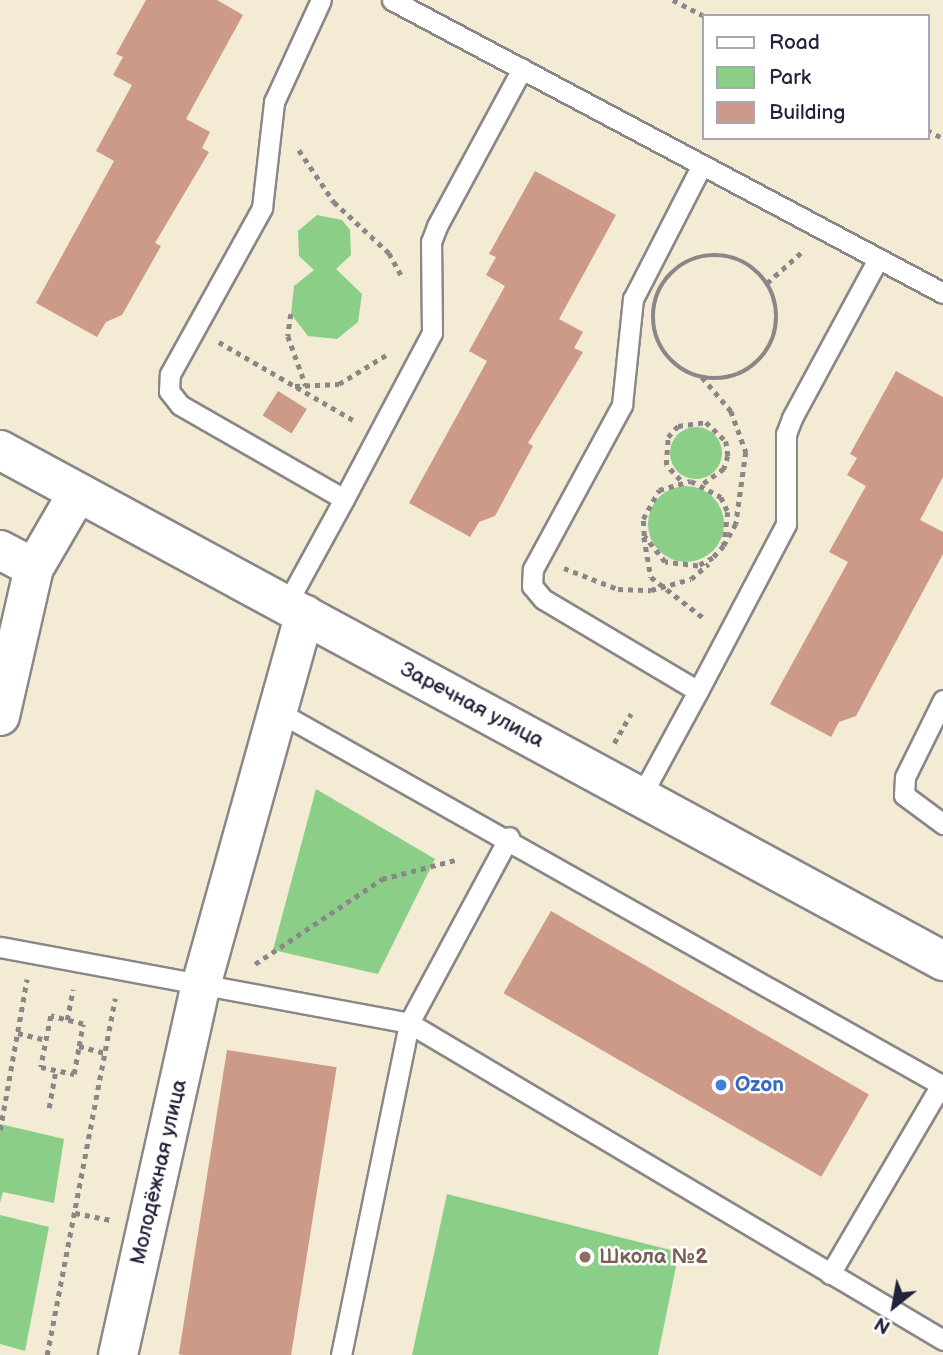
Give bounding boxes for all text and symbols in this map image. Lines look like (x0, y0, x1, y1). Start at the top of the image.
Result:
legend (702, 14, 929, 140)
text: Road (769, 30, 820, 55)
text: Park (769, 65, 811, 90)
text: Building (769, 100, 845, 125)
street label: Заречная улица (396, 657, 548, 753)
place label: Ozon (735, 1072, 784, 1098)
street label: Молодёжная улица (125, 1077, 193, 1267)
marker: Ozon (713, 1077, 729, 1093)
place label: Школа №2 (599, 1244, 708, 1270)
marker: Школа №2 (577, 1249, 593, 1265)
north arrow (859, 1271, 929, 1341)
text: N (871, 1311, 895, 1338)

